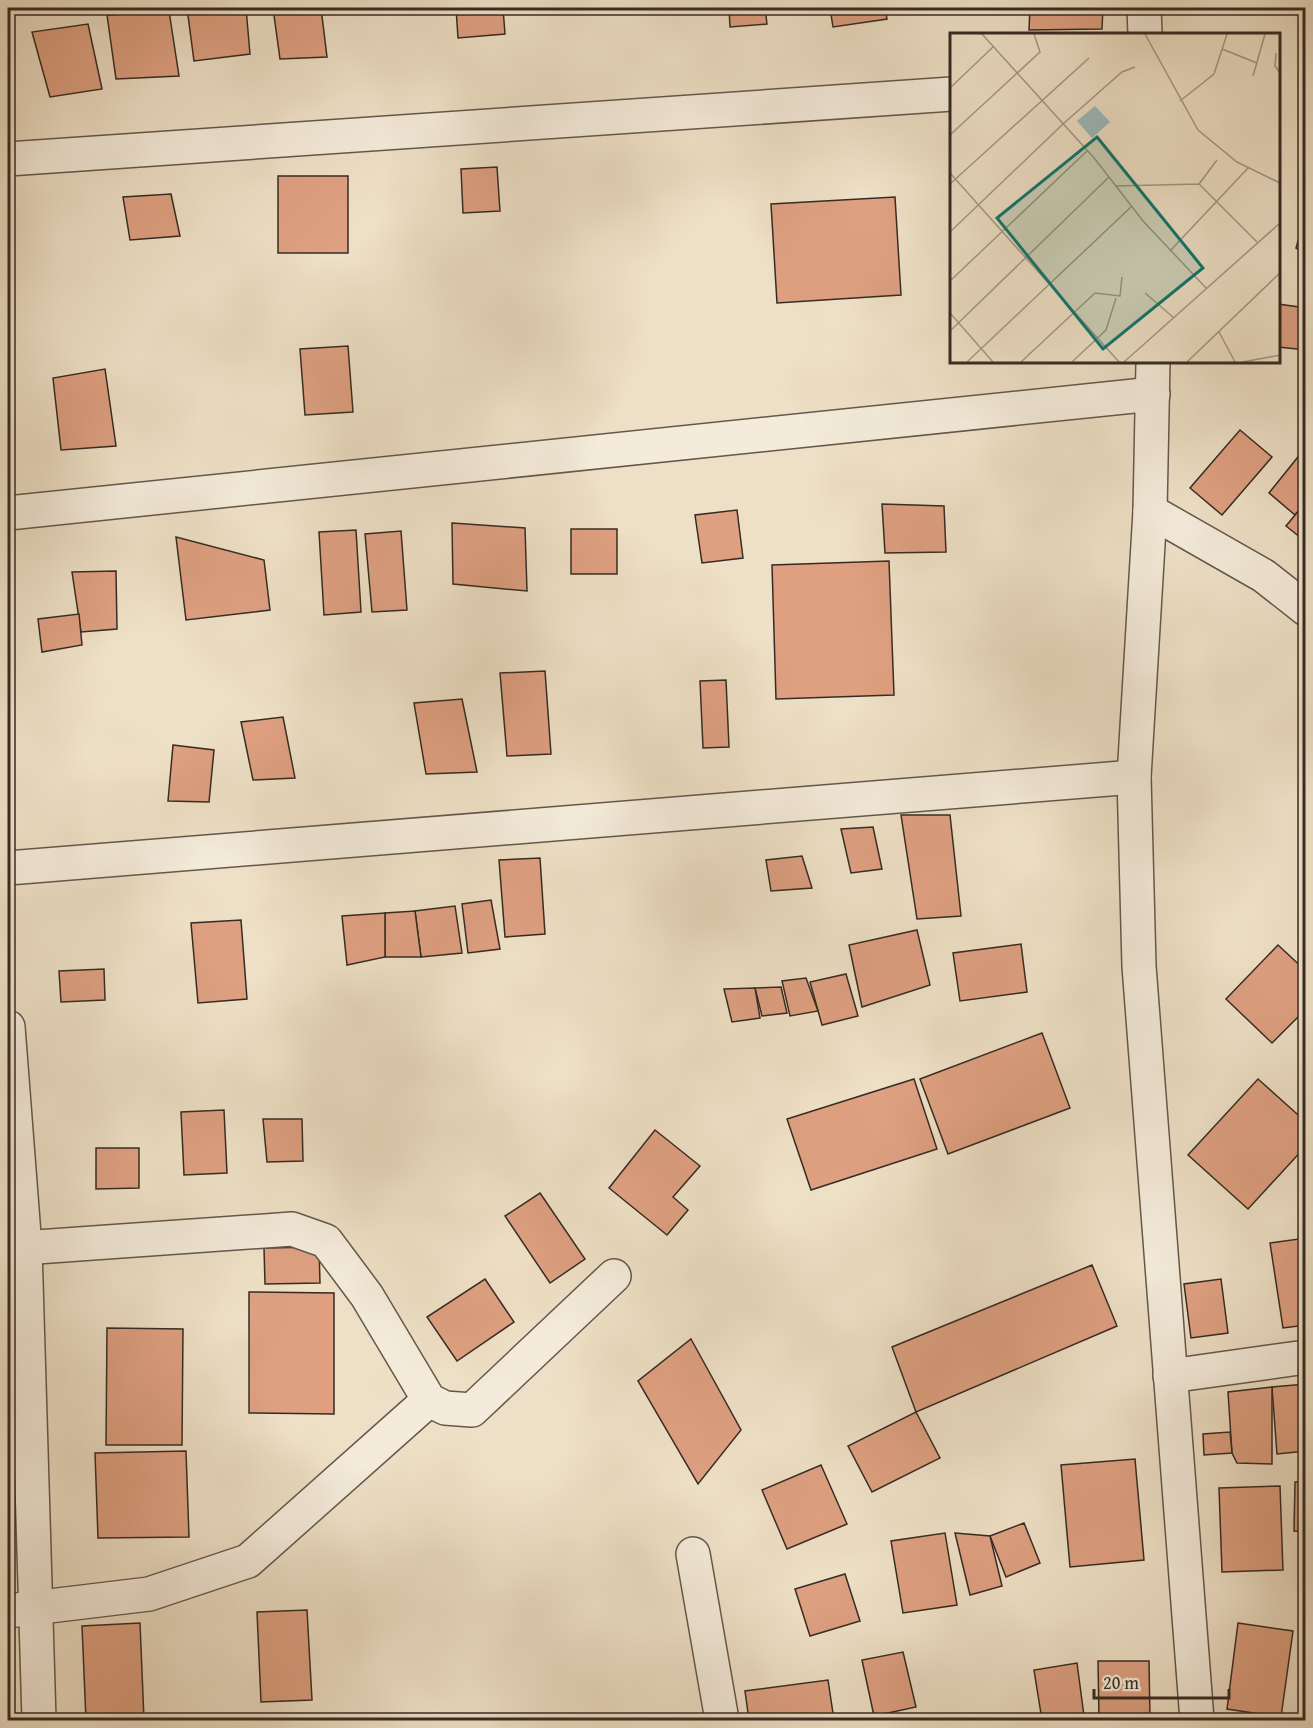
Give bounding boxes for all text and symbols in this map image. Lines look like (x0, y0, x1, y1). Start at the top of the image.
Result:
inset map (950, 33, 1280, 363)
scale bar (1094, 1662, 1229, 1700)
text: 20 m (1103, 1669, 1139, 1696)

